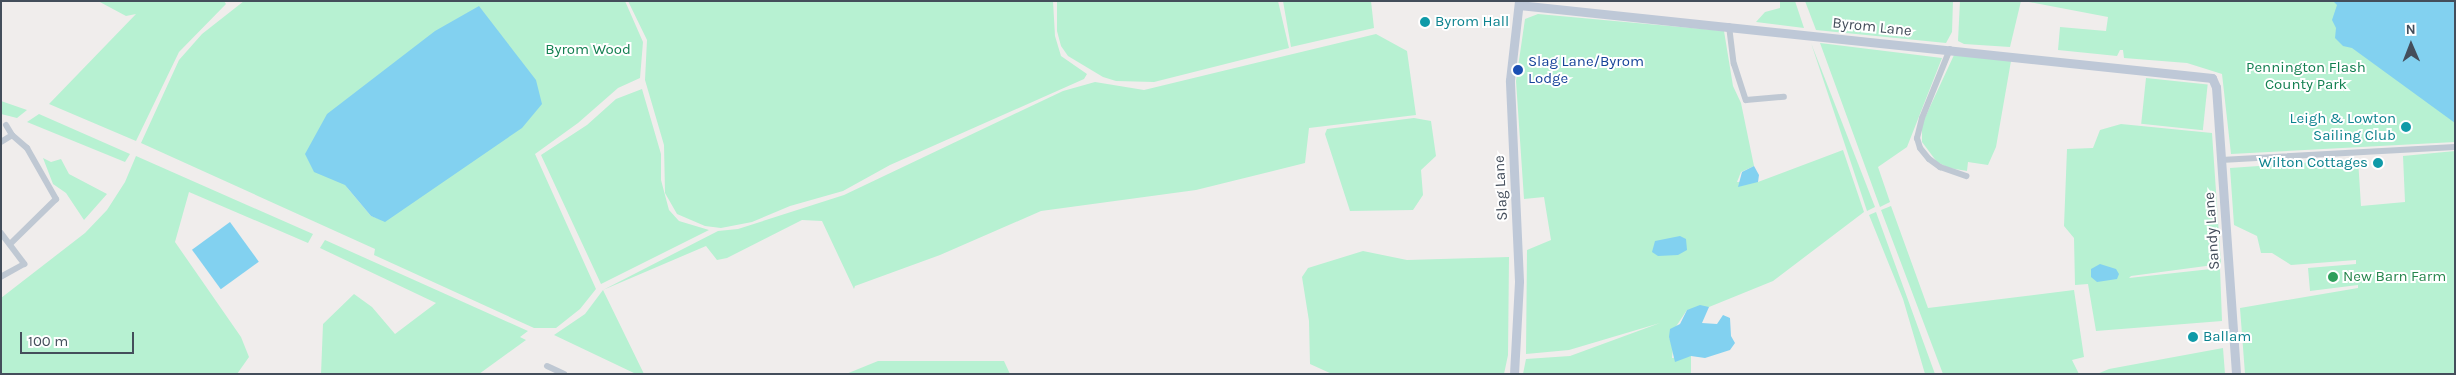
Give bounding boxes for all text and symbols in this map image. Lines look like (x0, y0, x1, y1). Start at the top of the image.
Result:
place label: Byrom Hall (1435, 13, 1509, 31)
street label: Byrom Lane (1832, 14, 1912, 40)
marker: Byrom Hall (1419, 16, 1431, 28)
north arrow (2386, 20, 2436, 70)
text: N (2406, 21, 2416, 38)
park label: Byrom Wood (545, 41, 631, 59)
place label: Slag Lane/Byrom Lodge (1528, 52, 1644, 87)
park label: Pennington Flash County Park (2246, 58, 2366, 93)
marker: Slag Lane/Byrom Lodge (1512, 64, 1524, 76)
place label: Leigh & Lowton Sailing Club (2289, 109, 2396, 144)
marker: Leigh & Lowton Sailing Club (2400, 121, 2412, 133)
place label: Wilton Cottages (2258, 154, 2368, 172)
street label: Slag Lane (1490, 155, 1512, 221)
marker: Wilton Cottages (2372, 157, 2384, 169)
street label: Sandy Lane (2200, 192, 2224, 270)
place label: New Barn Farm (2343, 268, 2446, 286)
marker: New Barn Farm (2327, 271, 2339, 283)
scale bar (22, 322, 136, 354)
place label: Ballam (2203, 328, 2251, 346)
marker: Ballam (2187, 331, 2199, 343)
text: 100 m (28, 332, 68, 350)

